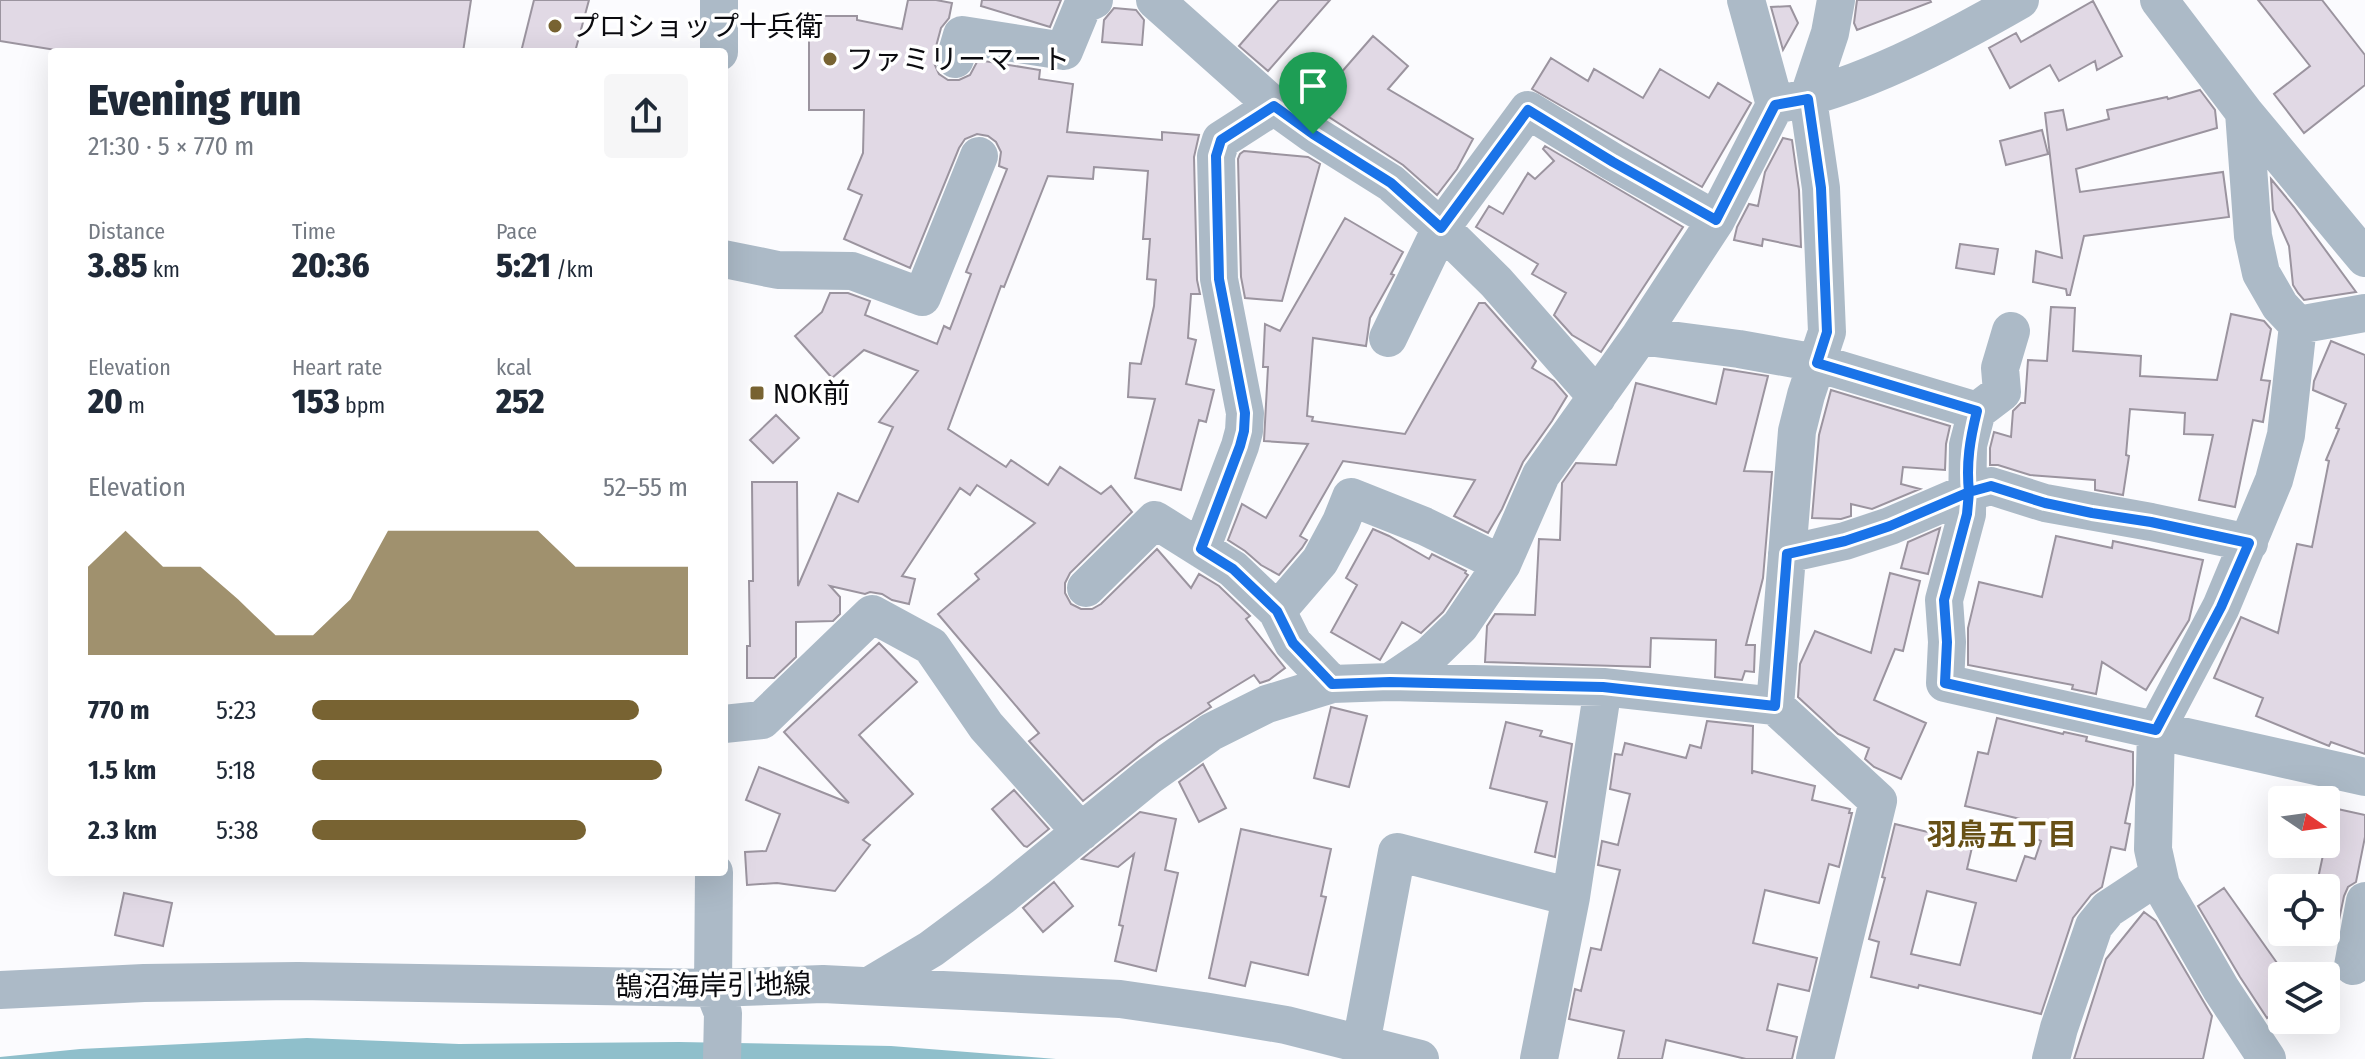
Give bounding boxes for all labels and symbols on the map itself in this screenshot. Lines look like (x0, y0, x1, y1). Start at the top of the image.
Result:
place label: プロショップ十兵衛 (571, 10, 823, 43)
marker: プロショップ十兵衛 (546, 17, 564, 35)
place label: ファミリーマート (846, 43, 1070, 76)
marker: ファミリーマート (821, 50, 839, 68)
pin (1279, 52, 1347, 134)
place label: NOK前 (773, 377, 850, 410)
marker: NOK前 (748, 384, 766, 402)
north arrow (2268, 786, 2340, 858)
district label: 羽鳥五丁目 (1927, 817, 2077, 853)
street label: 鵠沼海岸引地線 (615, 967, 811, 1004)

